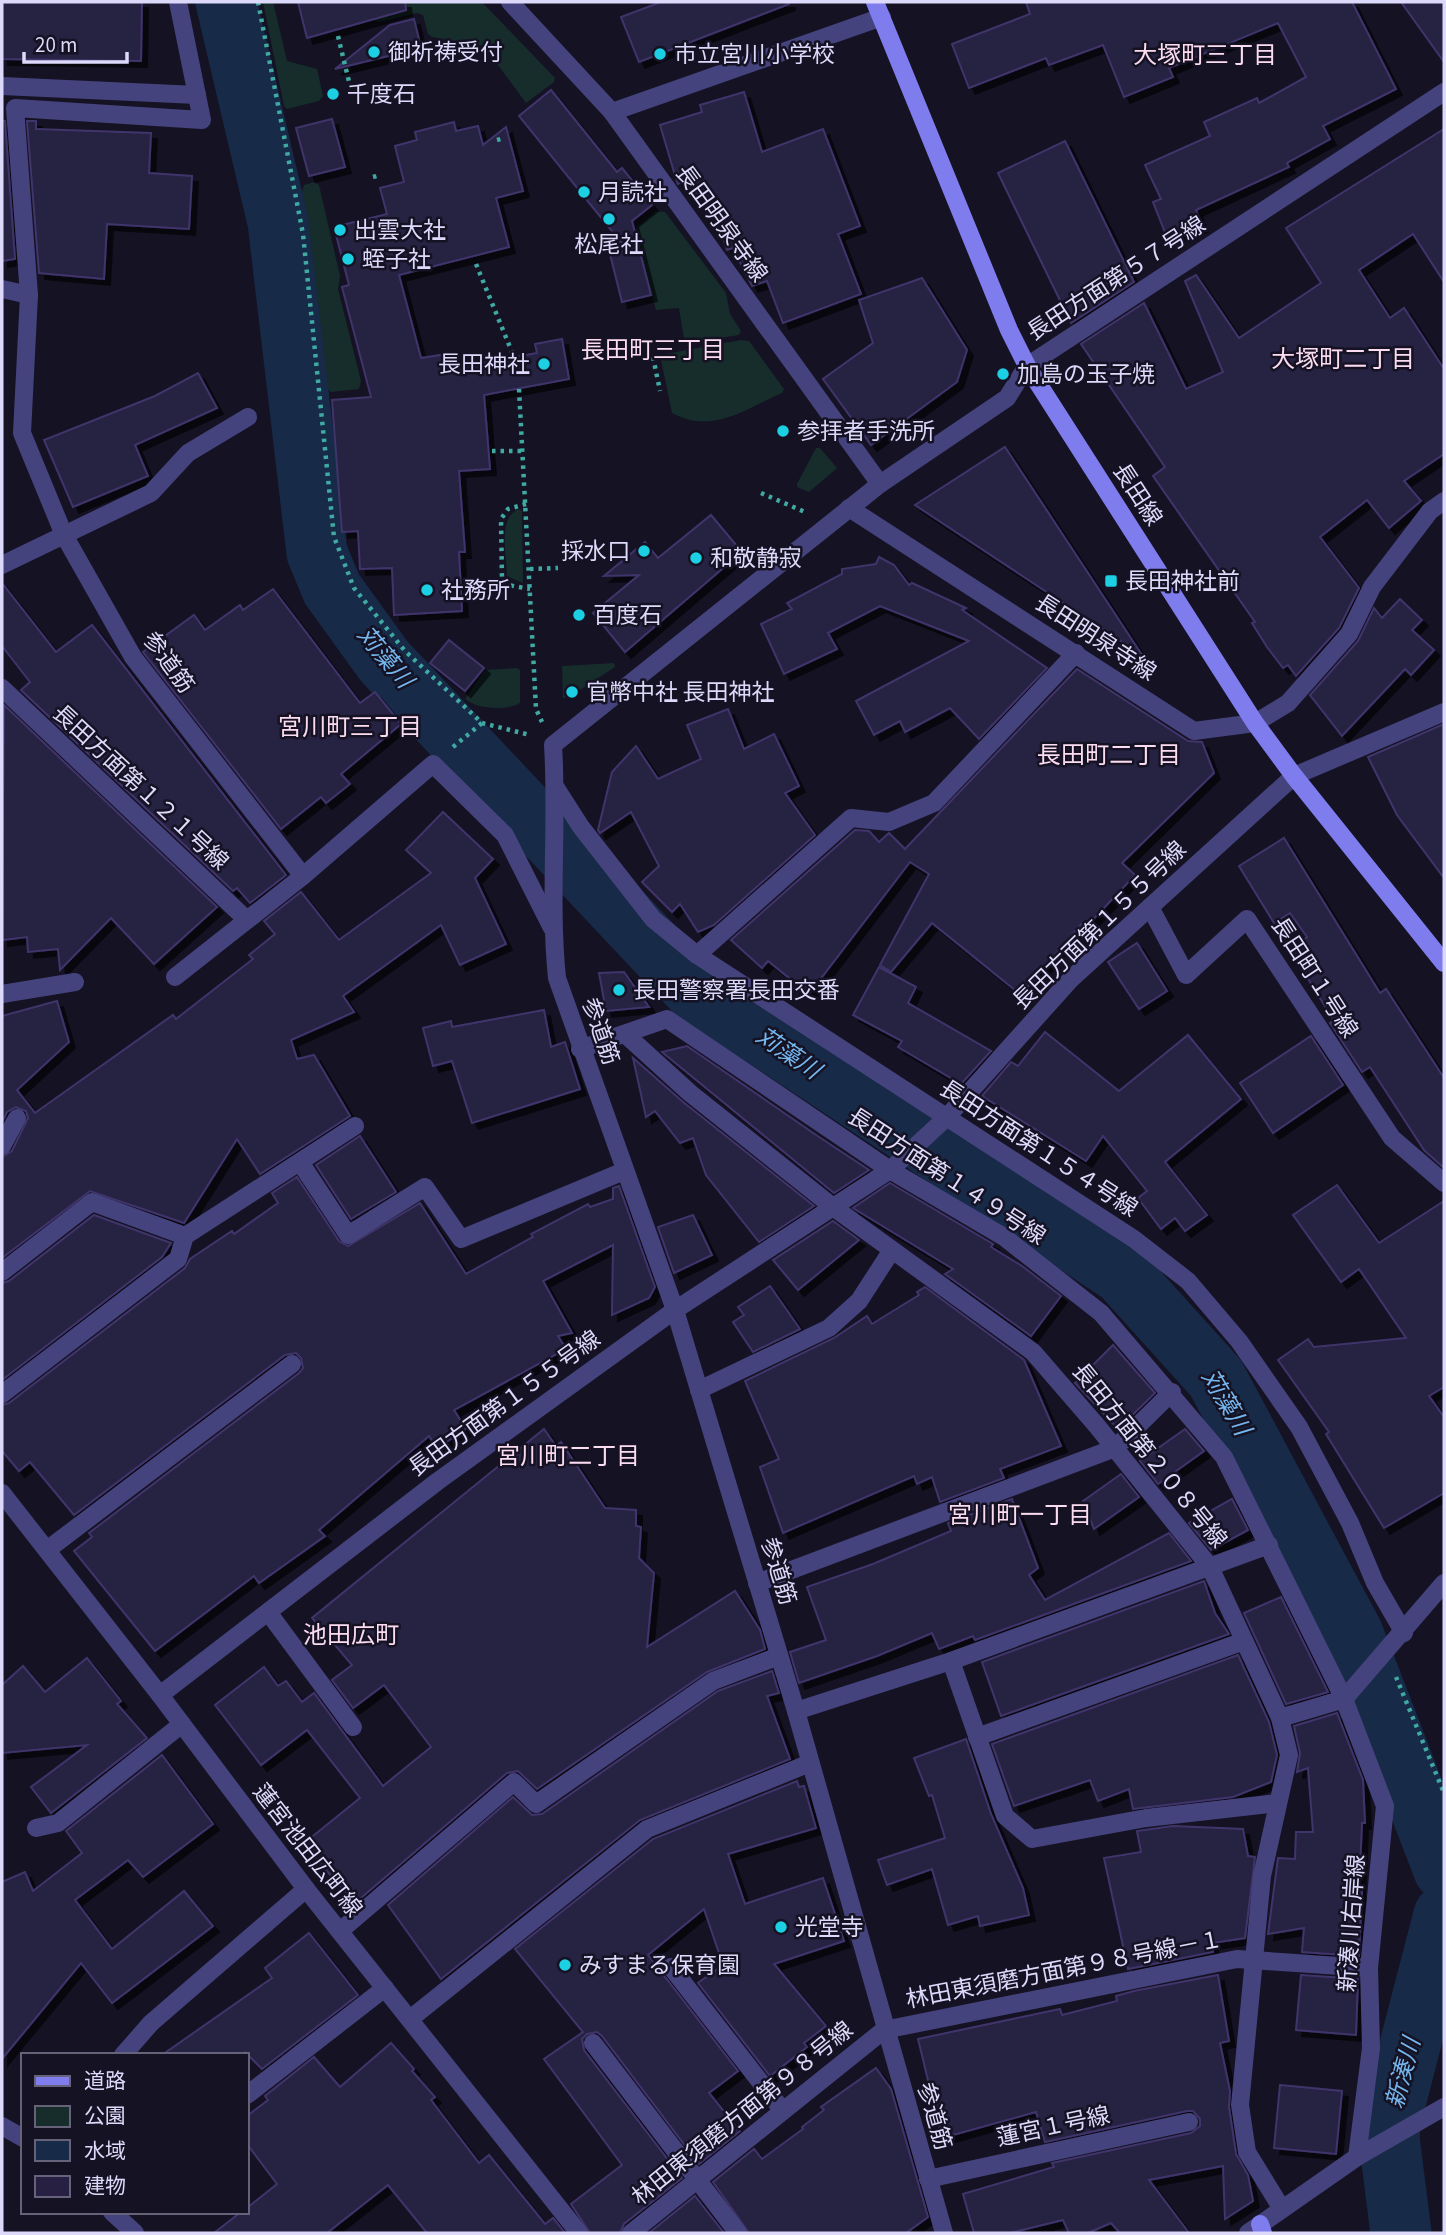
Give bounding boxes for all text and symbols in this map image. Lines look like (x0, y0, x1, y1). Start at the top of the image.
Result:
scale bar (24, 21, 128, 65)
text: 20 m (35, 30, 77, 60)
place label: 御祈祷受付 (388, 36, 503, 69)
place label: 市立宮川小学校 (674, 38, 835, 71)
district label: 大塚町三丁目 (1133, 38, 1277, 73)
marker: 御祈祷受付 (366, 44, 382, 60)
marker: 市立宮川小学校 (652, 46, 668, 62)
place label: 千度石 (347, 78, 416, 111)
marker: 千度石 (325, 86, 341, 102)
street label: 長田明泉寺線 (668, 158, 776, 289)
place label: 月読社 (598, 176, 667, 209)
marker: 月読社 (576, 184, 592, 200)
street label: 長田方面第５７号線 (1020, 208, 1212, 349)
marker: 松尾社 (601, 211, 617, 227)
place label: 出雲大社 (354, 214, 446, 247)
marker: 出雲大社 (332, 222, 348, 238)
place label: 松尾社 (575, 228, 644, 261)
place label: 蛭子社 (362, 243, 431, 276)
marker: 蛭子社 (340, 251, 356, 267)
district label: 長田町三丁目 (581, 333, 725, 368)
district label: 大塚町二丁目 (1271, 342, 1415, 377)
place label: 長田神社 (438, 348, 530, 381)
marker: 長田神社 (536, 356, 552, 372)
place label: 加島の玉子焼 (1017, 358, 1155, 391)
marker: 加島の玉子焼 (995, 366, 1011, 382)
place label: 参拝者手洗所 (797, 415, 935, 448)
marker: 参拝者手洗所 (775, 423, 791, 439)
street label: 長田線 (1105, 456, 1170, 532)
place label: 採水口 (561, 535, 630, 568)
place label: 和敬静寂 (710, 542, 802, 575)
marker: 採水口 (636, 543, 652, 559)
marker: 和敬静寂 (688, 550, 704, 566)
place label: 長田神社前 (1125, 565, 1240, 598)
marker: 長田神社前 (1103, 573, 1119, 589)
place label: 社務所 (441, 574, 510, 607)
marker: 社務所 (419, 582, 435, 598)
street label: 長田明泉寺線 (1029, 586, 1163, 689)
place label: 百度石 (593, 599, 662, 632)
marker: 百度石 (571, 607, 587, 623)
water label: 苅藻川 (348, 618, 423, 698)
street label: 参道筋 (135, 625, 202, 700)
place label: 官幣中社 長田神社 (586, 676, 775, 709)
marker: 官幣中社 長田神社 (564, 684, 580, 700)
street label: 長田方面第１２１号線 (45, 697, 236, 878)
district label: 宮川町三丁目 (278, 710, 422, 745)
district label: 長田町二丁目 (1037, 738, 1181, 773)
street label: 長田方面第１５５号線 (1005, 834, 1194, 1017)
street label: 長田町１号線 (1263, 910, 1366, 1044)
place label: 長田警察署長田交番 (633, 974, 840, 1007)
marker: 長田警察署長田交番 (611, 982, 627, 998)
street label: 参道筋 (574, 993, 627, 1069)
water label: 苅藻川 (748, 1019, 830, 1090)
street label: 長田方面第１５４号線 (933, 1072, 1144, 1225)
street label: 長田方面第１４９号線 (841, 1100, 1052, 1253)
street label: 長田方面第１５５号線 (402, 1322, 607, 1484)
street label: 長田方面第２０８号線 (1064, 1356, 1235, 1555)
water label: 苅藻川 (1192, 1362, 1261, 1445)
district label: 宮川町二丁目 (496, 1439, 640, 1474)
district label: 宮川町一丁目 (948, 1498, 1092, 1533)
street label: 参道筋 (753, 1533, 804, 1609)
district label: 池田広町 (303, 1618, 399, 1653)
street label: 蓮宮池田広町線 (245, 1777, 370, 1924)
street label: 新湊川右岸線 (1330, 1853, 1373, 1993)
place label: 光堂寺 (795, 1911, 864, 1944)
marker: 光堂寺 (773, 1919, 789, 1935)
street label: 林田東須磨方面第９８号線－１ (903, 1923, 1225, 2016)
place label: みすまる保育園 (579, 1949, 740, 1982)
marker: みすまる保育園 (557, 1957, 573, 1973)
street label: 林田東須磨方面第９８号線 (625, 2014, 860, 2213)
water label: 新湊川 (1377, 2031, 1430, 2112)
legend (21, 2053, 248, 2214)
text: 道路 (84, 2066, 126, 2096)
street label: 参道筋 (909, 2078, 960, 2154)
street label: 蓮宮１号線 (993, 2098, 1113, 2155)
text: 公園 (84, 2101, 126, 2131)
text: 水域 (84, 2136, 126, 2166)
text: 建物 (84, 2171, 126, 2201)

